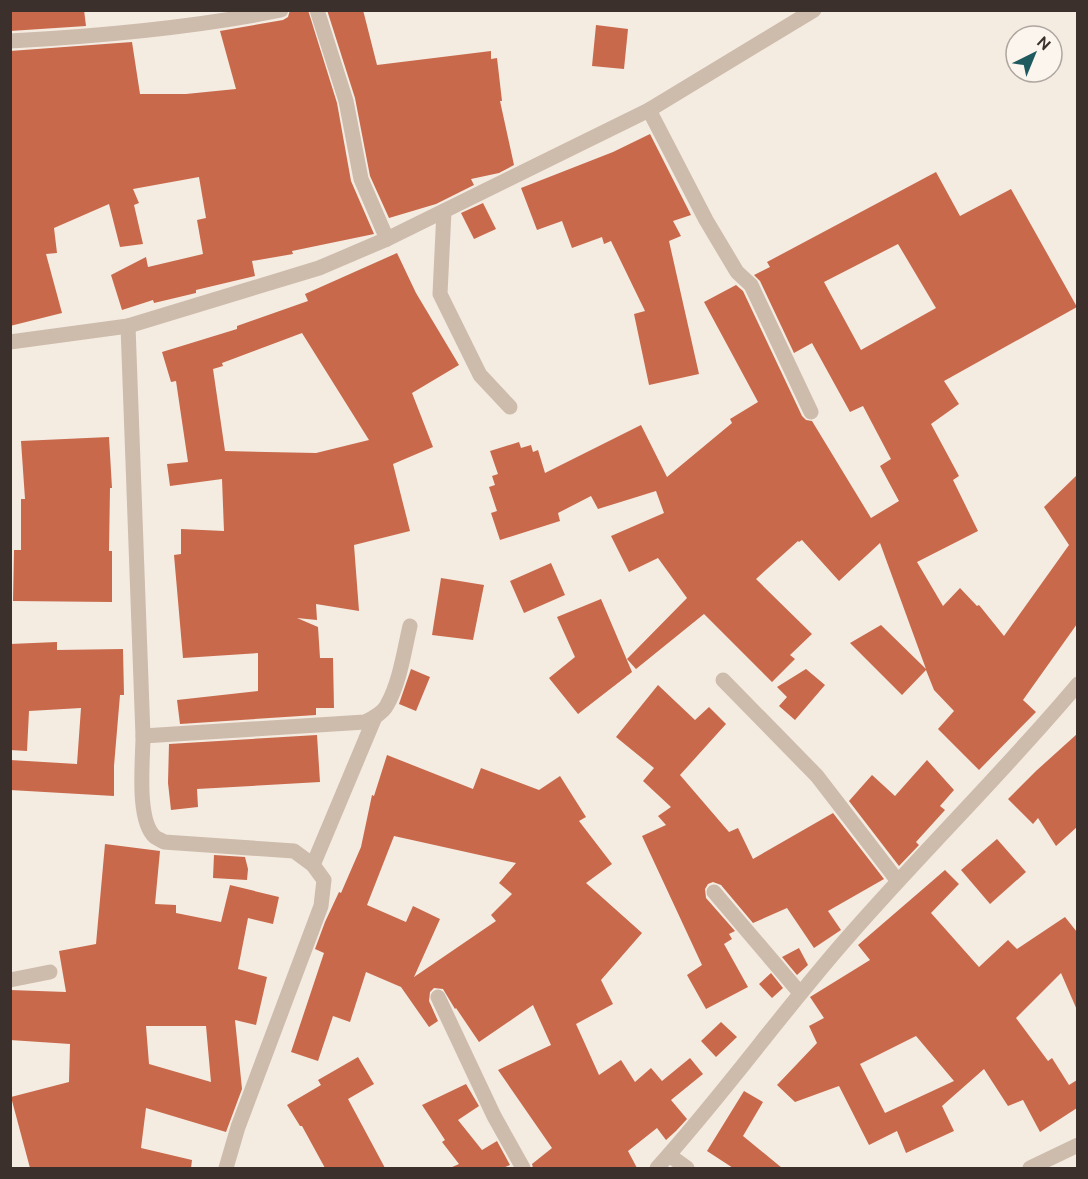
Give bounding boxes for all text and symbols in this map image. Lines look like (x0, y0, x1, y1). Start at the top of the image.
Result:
north arrow (1004, 24, 1064, 84)
text: N (1034, 32, 1055, 54)

